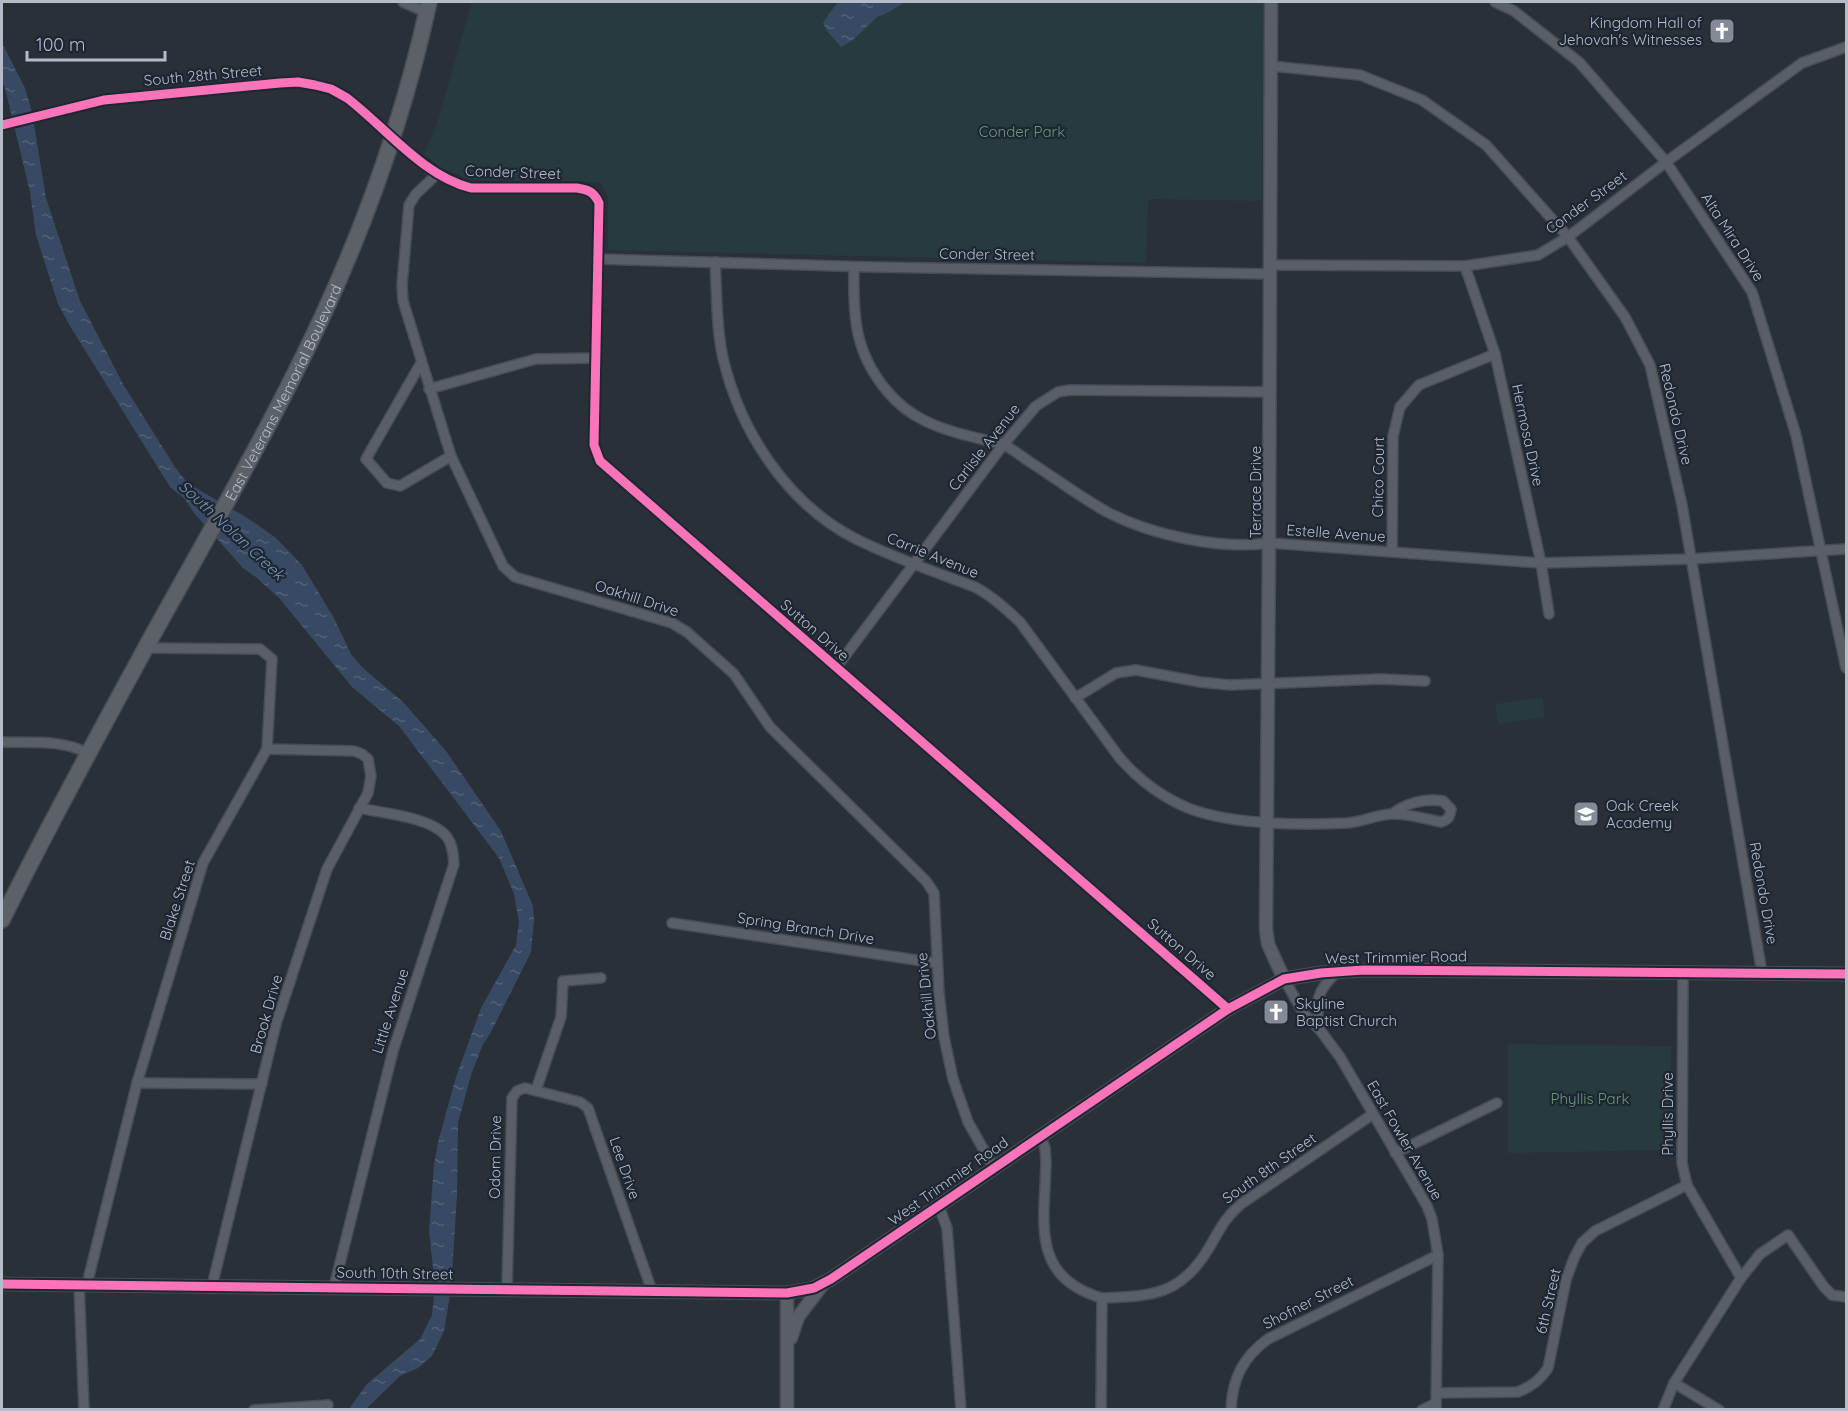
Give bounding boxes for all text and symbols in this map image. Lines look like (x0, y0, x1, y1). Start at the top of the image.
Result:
place label: Kingdom Hall of Jehovah's Witnesses (1558, 13, 1703, 49)
church icon: Kingdom Hall of Jehovah's Witnesses (1707, 16, 1737, 46)
scale bar (27, 24, 165, 62)
text: 100 m (36, 33, 85, 56)
street label: South 28th Street (143, 60, 263, 90)
park label: Conder Park (979, 122, 1065, 141)
street label: Conder Street (465, 161, 561, 183)
street label: Conder Street (1542, 166, 1630, 238)
street label: Alta Mira Drive (1697, 189, 1769, 285)
street label: Conder Street (939, 244, 1035, 264)
street label: East Veterans Memorial Boulevard (220, 281, 345, 504)
street label: Redondo Drive (1655, 361, 1697, 467)
street label: Hermosa Drive (1508, 382, 1548, 488)
street label: Carlisle Avenue (944, 400, 1024, 494)
street label: Chico Court (1368, 436, 1388, 518)
street label: Terrace Drive (1246, 446, 1265, 538)
water label: South Nolan Creek (175, 476, 290, 585)
street label: Estelle Avenue (1286, 520, 1386, 546)
street label: Carrie Avenue (884, 528, 982, 582)
street label: Oakhill Drive (593, 575, 681, 621)
street label: Sutton Drive (777, 595, 853, 665)
place label: Oak Creek Academy (1606, 796, 1679, 832)
school or university icon: Oak Creek Academy (1571, 799, 1601, 829)
street label: Redondo Drive (1746, 840, 1782, 946)
street label: Blake Street (155, 857, 199, 943)
street label: Spring Branch Drive (736, 908, 876, 948)
street label: Sutton Drive (1144, 914, 1220, 984)
street label: West Trimmier Road (1325, 946, 1467, 968)
street label: Oakhill Drive (912, 952, 940, 1040)
street label: Little Avenue (367, 966, 413, 1056)
street label: Brook Drive (246, 972, 286, 1056)
place label: Skyline Baptist Church (1296, 994, 1397, 1030)
church icon: Skyline Baptist Church (1261, 997, 1291, 1027)
street label: Phyllis Drive (1658, 1072, 1677, 1156)
street label: East Fowler Avenue (1363, 1077, 1447, 1203)
park label: Phyllis Park (1551, 1089, 1629, 1108)
street label: Odom Drive (485, 1115, 505, 1199)
street label: South 8th Street (1218, 1129, 1320, 1207)
street label: West Trimmier Road (884, 1132, 1012, 1230)
street label: Lee Drive (605, 1134, 645, 1202)
street label: South 10th Street (336, 1262, 454, 1284)
street label: 6th Street (1531, 1266, 1565, 1336)
street label: Shofner Street (1259, 1271, 1357, 1333)

